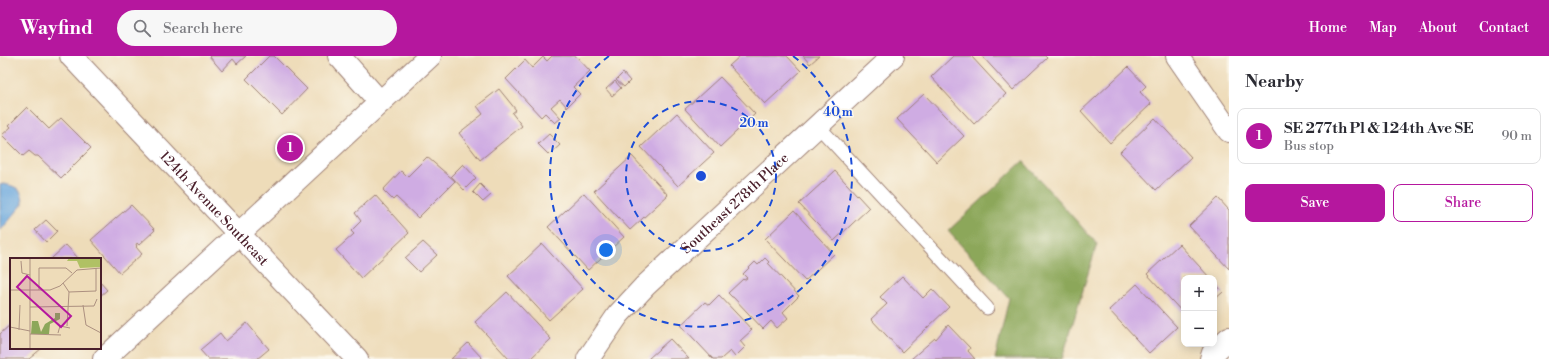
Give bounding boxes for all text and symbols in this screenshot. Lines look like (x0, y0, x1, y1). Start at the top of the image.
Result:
search box (117, 10, 397, 46)
text: Wayfind (20, 16, 93, 40)
icon: search (131, 17, 153, 39)
text: Search here (163, 19, 243, 38)
text: Home (1309, 19, 1347, 37)
text: Map (1369, 19, 1397, 37)
text: About (1419, 19, 1457, 37)
text: Contact (1479, 19, 1529, 37)
text: Nearby (1245, 71, 1304, 93)
text: 40 m (823, 105, 853, 120)
text: 20 m (739, 116, 769, 131)
text: SE 277th Pl & 124th Ave SE (1284, 119, 1474, 138)
text: 1 (1256, 128, 1262, 144)
text: 90 m (1501, 128, 1532, 144)
pin: 1 (277, 133, 303, 163)
text: Bus stop (1284, 138, 1334, 154)
street label: 124th Avenue Southeast (155, 148, 272, 270)
street label: Southeast 278th Place (678, 149, 793, 258)
centre of rings (694, 169, 708, 183)
button: Save (1245, 184, 1385, 222)
button: Share (1393, 184, 1533, 222)
your location (596, 240, 616, 260)
inset map (10, 258, 101, 349)
map controls (1181, 275, 1217, 347)
button: + (1181, 275, 1217, 311)
button: − (1181, 311, 1217, 347)

